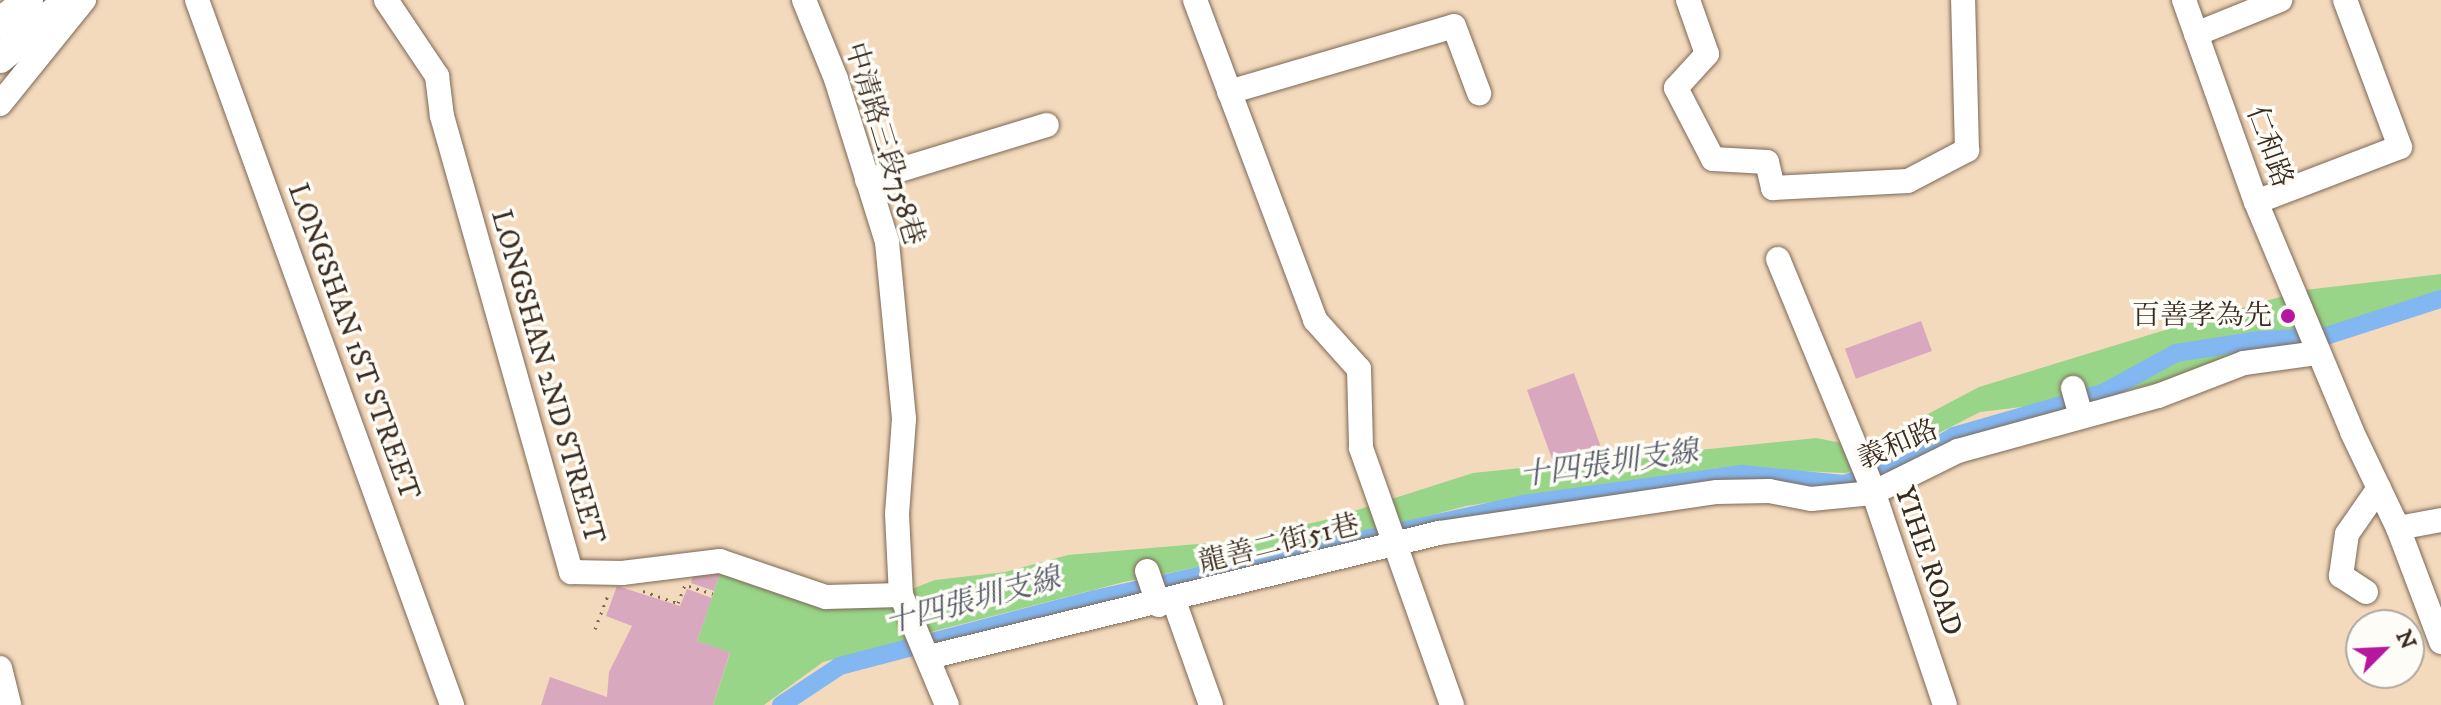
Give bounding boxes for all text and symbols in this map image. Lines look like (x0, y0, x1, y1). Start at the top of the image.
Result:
street label: 中清路三段758巷 (837, 38, 931, 250)
street label: 仁和路 (2239, 102, 2299, 192)
street label: LONGSHAN 1ST STREET (280, 179, 426, 505)
street label: LONGSHAN 2ND STREET (483, 206, 611, 548)
place label: 百善孝為先 (2132, 299, 2272, 333)
marker: 百善孝為先 (2279, 307, 2297, 325)
street label: 義和路 (1853, 413, 1943, 477)
water label: 十四張圳支線 (1517, 435, 1701, 495)
street label: YIHE ROAD (1887, 482, 1969, 640)
street label: 龍善二街51巷 (1195, 508, 1363, 580)
water label: 十四張圳支線 (881, 561, 1065, 643)
north arrow (2345, 609, 2425, 689)
text: N (2390, 626, 2422, 654)

